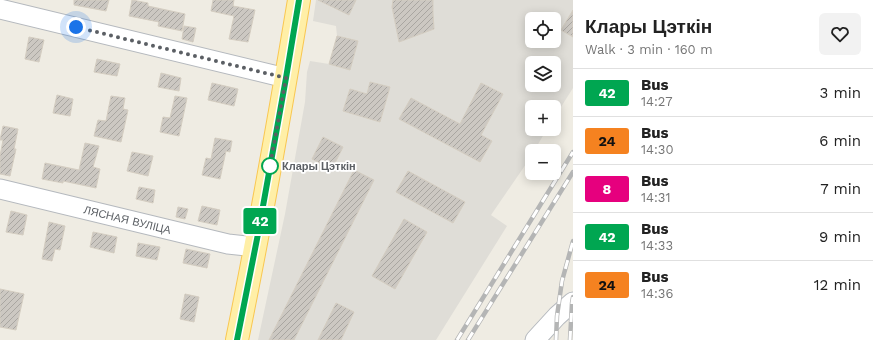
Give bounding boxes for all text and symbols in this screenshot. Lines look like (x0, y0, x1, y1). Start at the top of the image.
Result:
map controls (525, 12, 561, 180)
button: locate (525, 12, 561, 48)
button: heart (819, 13, 861, 55)
text: Клары Цэткін (585, 15, 712, 38)
your location (66, 17, 86, 37)
text: Walk · 3 min · 160 m (585, 42, 713, 57)
button: layers (525, 56, 561, 92)
text: Bus (641, 76, 669, 94)
text: 3 min (820, 84, 861, 102)
text: 42 (598, 85, 616, 101)
text: 14:27 (641, 94, 672, 109)
button: + (525, 100, 561, 136)
text: Bus (641, 124, 669, 142)
text: 6 min (819, 132, 861, 150)
text: 24 (598, 133, 616, 149)
text: 14:30 (641, 142, 674, 157)
button: − (525, 144, 561, 180)
marker: Клары Цэткін (261, 157, 279, 175)
place label: Клары Цэткін (282, 160, 356, 173)
text: Bus (641, 172, 669, 190)
text: 7 min (820, 180, 861, 198)
text: 8 (603, 181, 611, 197)
text: 14:31 (641, 190, 671, 205)
street label: ЛЯСНАЯ ВУЛІЦА (82, 203, 173, 237)
line badge: 42 (242, 208, 278, 234)
text: 42 (251, 213, 269, 229)
text: Bus (641, 220, 669, 238)
text: 9 min (819, 228, 861, 246)
text: 42 (598, 229, 616, 245)
text: 14:33 (641, 238, 673, 253)
text: Bus (641, 268, 669, 286)
text: 12 min (814, 276, 861, 294)
text: 24 (598, 277, 616, 293)
text: 14:36 (641, 286, 673, 301)

